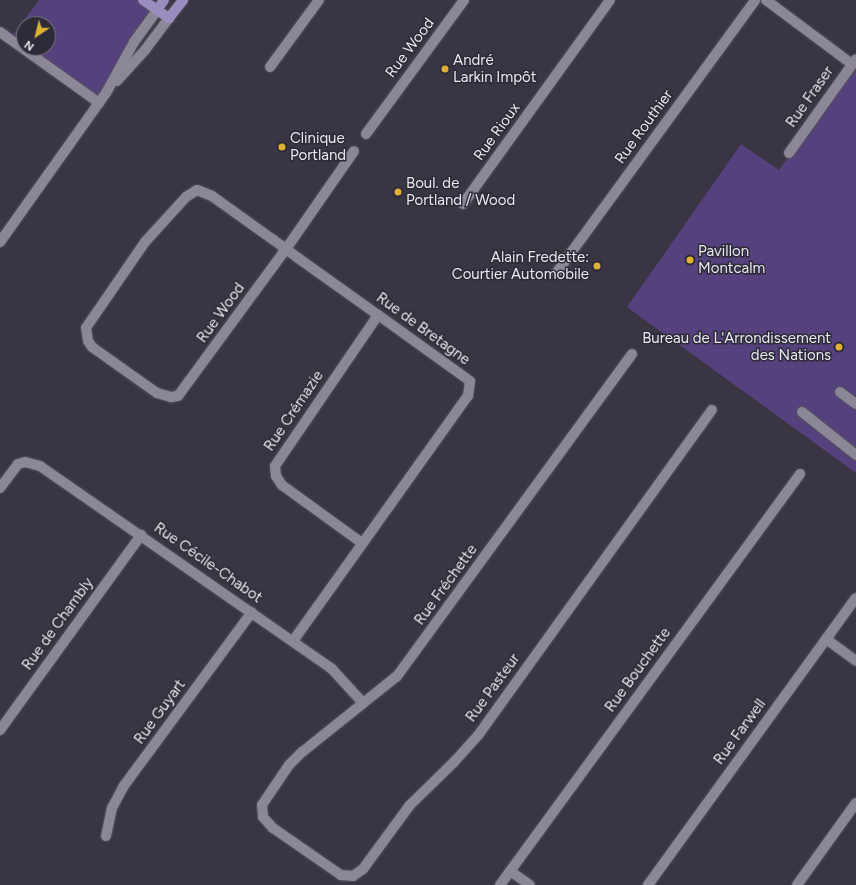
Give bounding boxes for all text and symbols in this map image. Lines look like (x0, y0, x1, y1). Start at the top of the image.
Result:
street label: Rue Wood (382, 15, 438, 81)
north arrow (16, 16, 56, 56)
text: N (22, 38, 37, 53)
place label: André Larkin Impôt (453, 51, 536, 86)
street label: Rue Fraser (782, 63, 838, 131)
marker: André Larkin Impôt (440, 64, 450, 74)
street label: Rue Routhier (611, 87, 677, 167)
street label: Rue Rioux (470, 100, 524, 164)
place label: Clinique Portland (290, 129, 346, 164)
marker: Clinique Portland (277, 142, 287, 152)
place label: Boul. de Portland / Wood (406, 174, 515, 209)
marker: Boul. de Portland / Wood (393, 187, 403, 197)
place label: Pavillon Montcalm (698, 242, 765, 277)
place label: Alain Fredette: Courtier Automobile (452, 248, 589, 283)
marker: Pavillon Montcalm (685, 255, 695, 265)
marker: Alain Fredette: Courtier Automobile (592, 261, 602, 271)
street label: Rue Wood (193, 280, 249, 346)
street label: Rue de Bretagne (373, 289, 473, 369)
place label: Bureau de L'Arrondissement des Nations (642, 329, 831, 364)
marker: Bureau de L'Arrondissement des Nations (834, 342, 844, 352)
street label: Rue Crémazie (260, 367, 328, 455)
street label: Rue Cécile-Chabot (150, 519, 266, 607)
street label: Rue Fréchette (411, 541, 481, 629)
street label: Rue de Chambly (18, 574, 98, 674)
street label: Rue Bouchette (601, 624, 675, 716)
street label: Rue Pasteur (462, 650, 524, 726)
street label: Rue Guyart (131, 676, 189, 748)
street label: Rue Farwell (710, 696, 770, 768)

